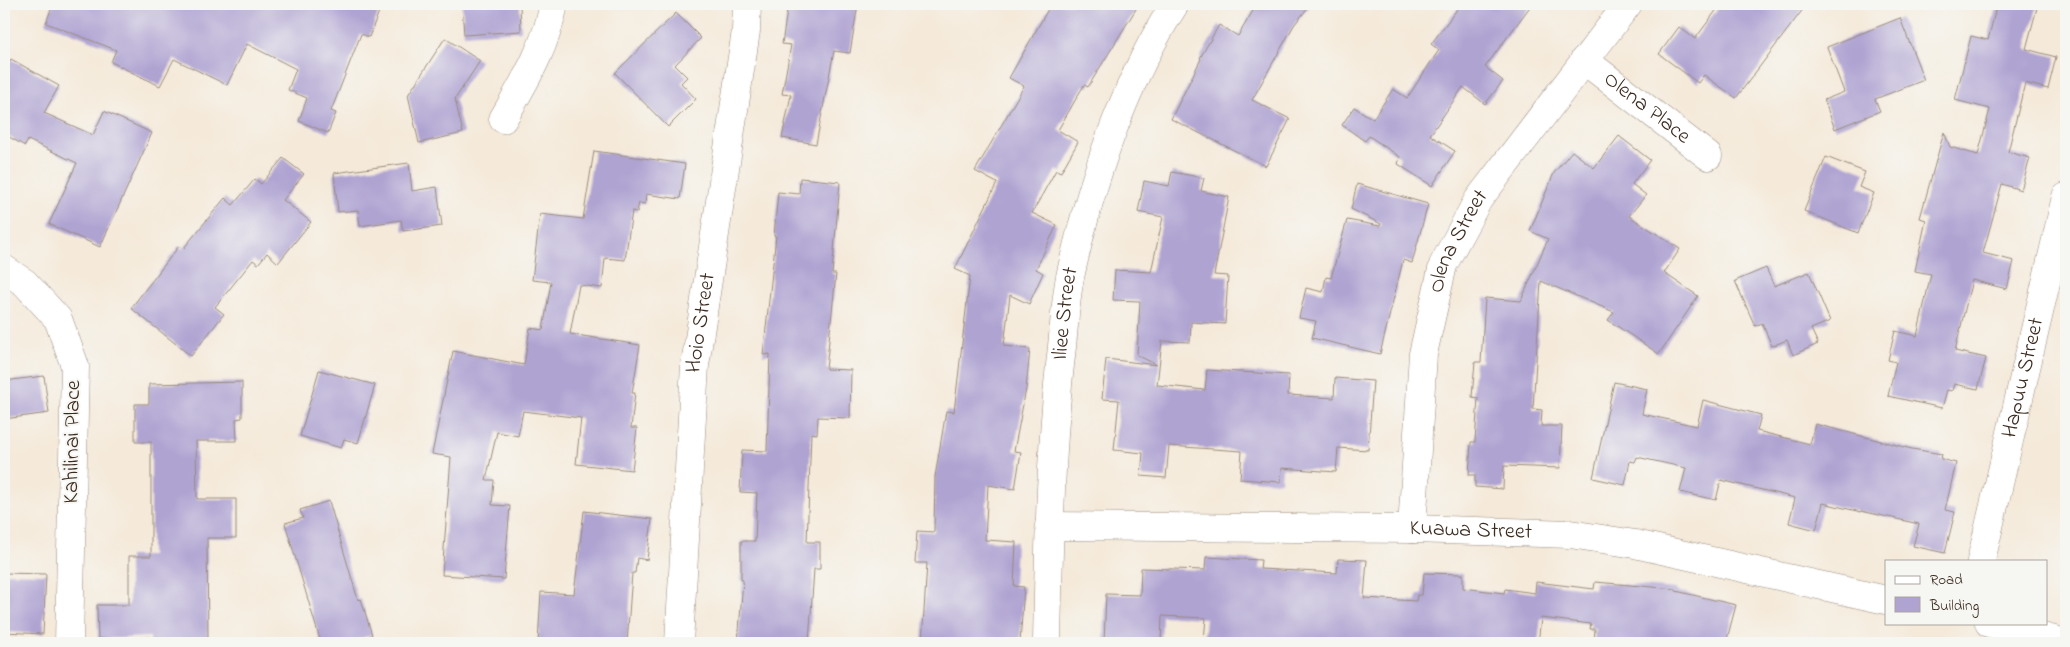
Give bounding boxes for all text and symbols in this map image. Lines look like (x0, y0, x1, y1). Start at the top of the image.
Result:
street label: Olena Place (1596, 64, 1697, 153)
street label: Olena Street (1421, 182, 1497, 296)
street label: Iliee Street (1045, 263, 1088, 362)
street label: Hoio Street (679, 270, 725, 374)
street label: Hapuu Street (1994, 314, 2053, 441)
street label: Kahilinai Place (56, 380, 90, 504)
street label: Kuawa Street (1409, 513, 1533, 549)
legend (1885, 560, 2048, 624)
text: Road (1930, 569, 1963, 591)
text: Building (1929, 595, 1979, 618)

